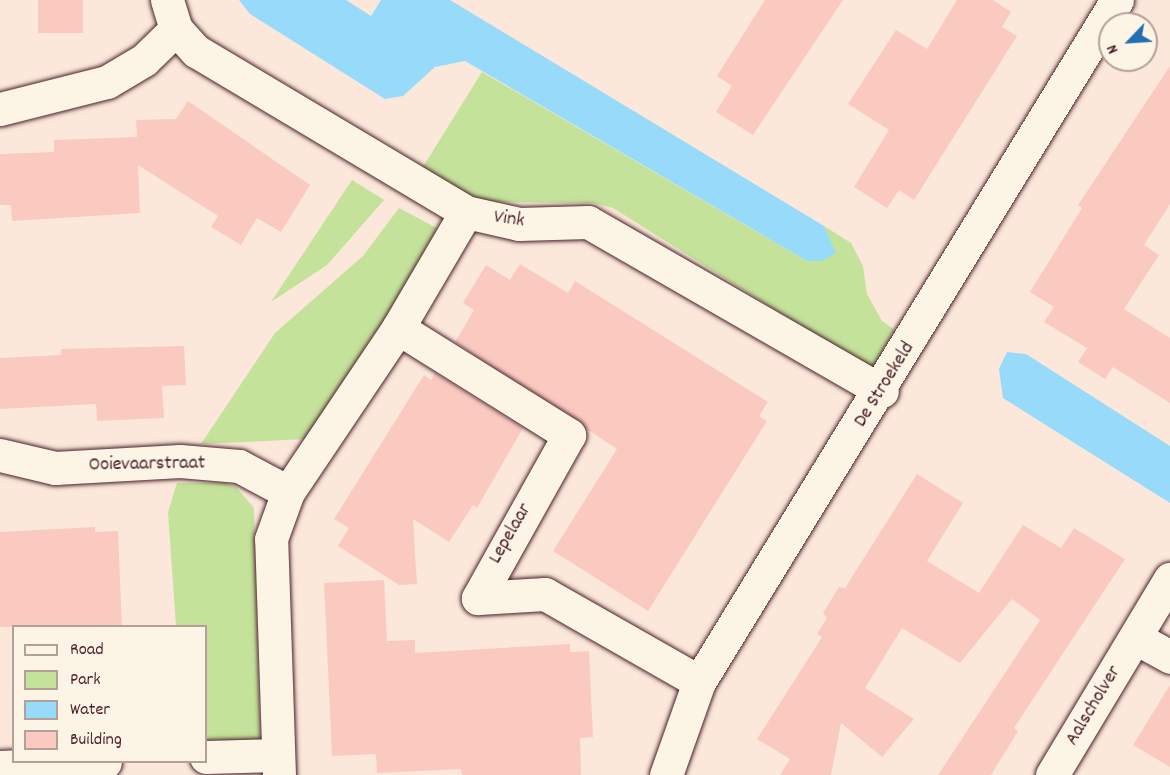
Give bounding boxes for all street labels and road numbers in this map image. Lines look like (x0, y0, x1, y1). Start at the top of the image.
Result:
street label: Vink (492, 206, 526, 234)
street label: De Stroekeld (849, 338, 921, 432)
street label: Ooievaarstraat (88, 452, 206, 478)
street label: Lepelaar (484, 499, 538, 569)
street label: Aalscholver (1061, 662, 1127, 750)

